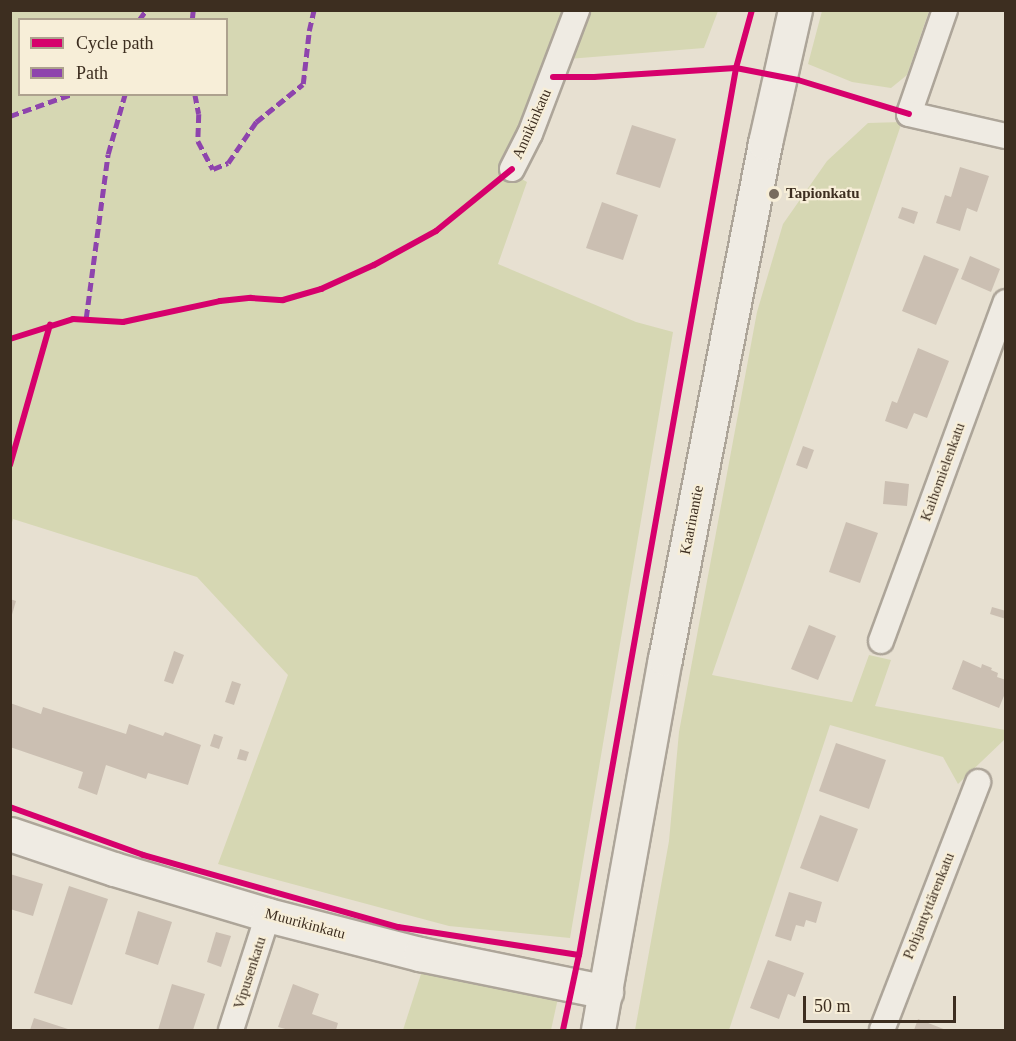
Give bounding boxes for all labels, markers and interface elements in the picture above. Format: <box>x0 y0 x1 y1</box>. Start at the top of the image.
legend <box>18 18 228 96</box>
text: Cycle path <box>76 33 153 53</box>
text: Path <box>76 63 108 83</box>
street label: Annikinkatu <box>509 86 555 162</box>
place label: Tapionkatu <box>786 185 860 203</box>
marker: Tapionkatu <box>767 187 781 201</box>
street label: Kaihomielenkatu <box>917 420 969 524</box>
street label: Kaarinantie <box>676 484 708 556</box>
street label: Pohjantyttärenkatu <box>899 850 959 962</box>
street label: Muurikinkatu <box>263 905 347 943</box>
street label: Vipusenkatu <box>230 935 270 1011</box>
scale bar <box>806 984 959 1022</box>
text: 50 m <box>814 996 851 1016</box>

